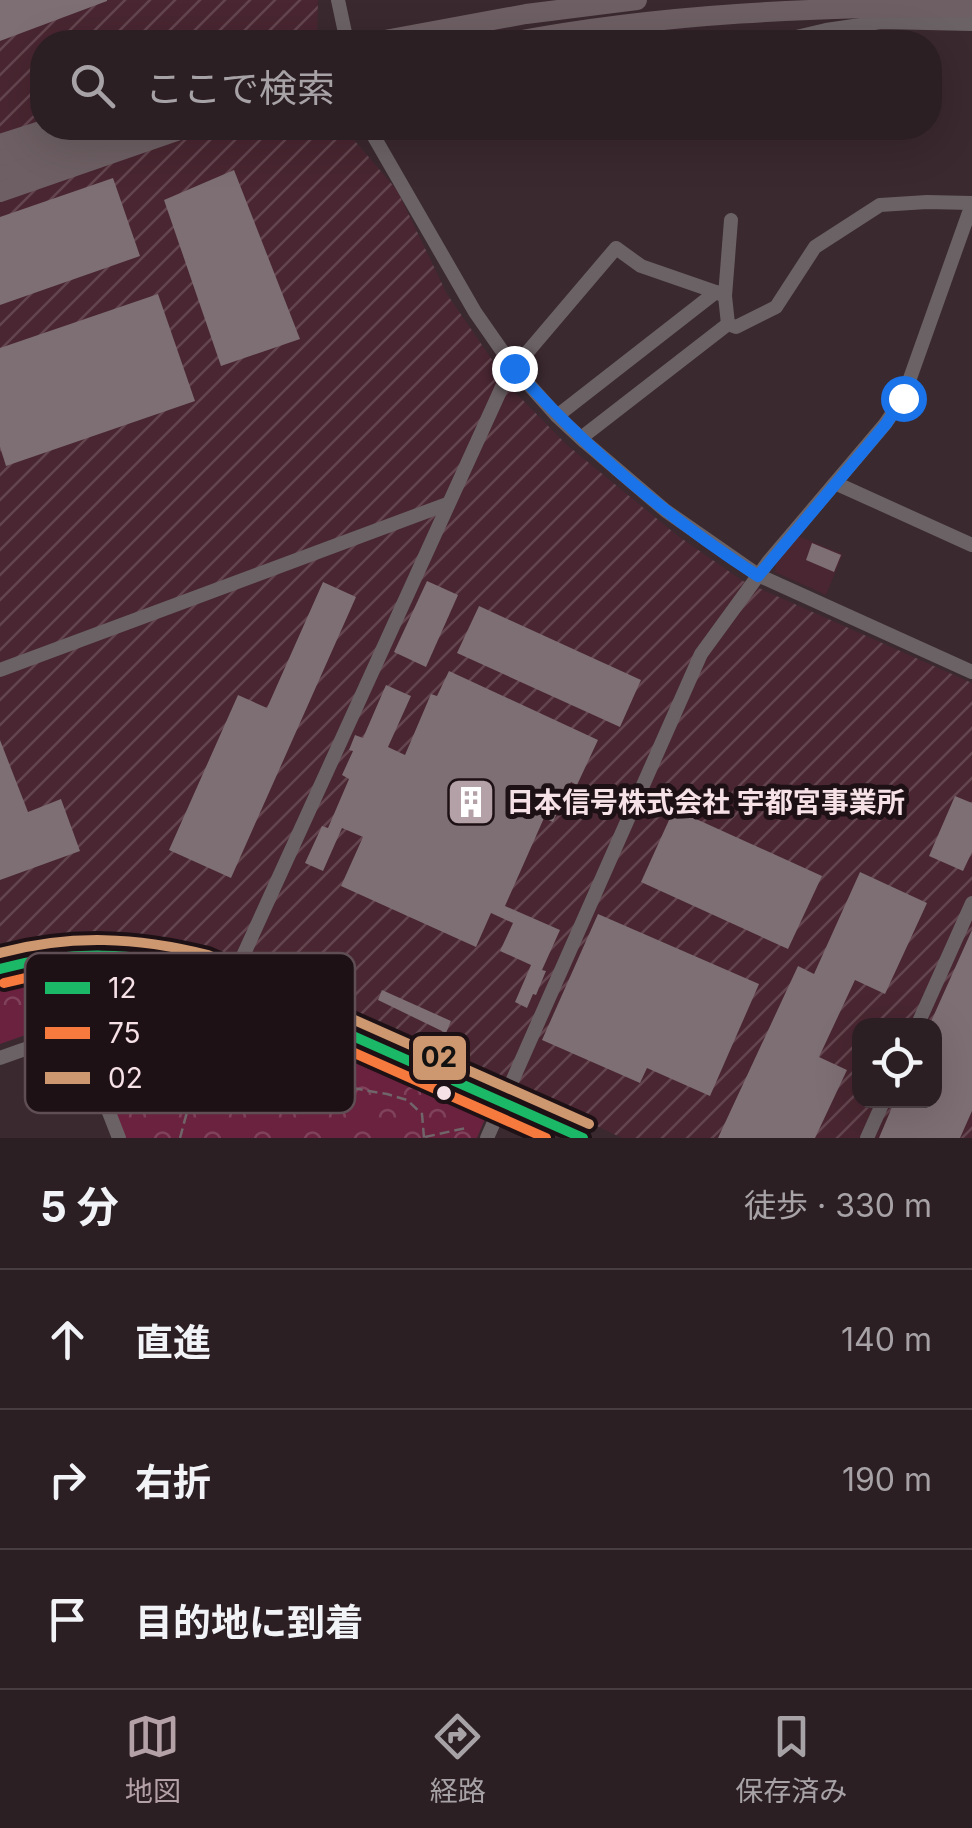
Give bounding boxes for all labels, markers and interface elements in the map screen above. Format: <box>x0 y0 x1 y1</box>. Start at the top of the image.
search box <box>30 30 942 140</box>
icon: search <box>65 58 120 113</box>
text: ここで検索 <box>145 65 335 111</box>
route end <box>492 346 538 392</box>
route start <box>881 376 927 422</box>
building icon: 日本信号株式会社 宇都宮事業所 <box>445 776 497 828</box>
place label: 日本信号株式会社 宇都宮事業所 <box>506 785 905 819</box>
legend <box>25 953 355 1113</box>
text: 12 <box>108 971 136 1005</box>
text: 75 <box>108 1016 141 1050</box>
map controls <box>852 1018 942 1108</box>
button: locate <box>852 1018 942 1108</box>
line badge: 02 <box>411 1034 468 1082</box>
text: 02 <box>421 1040 457 1074</box>
text: 02 <box>108 1061 143 1095</box>
unlabelled marker <box>434 1083 454 1103</box>
text: 5 分 <box>40 1181 119 1232</box>
text: 徒歩 · 330 m <box>744 1186 932 1225</box>
icon: ahead <box>40 1312 95 1367</box>
text: 直進 <box>135 1319 211 1365</box>
text: 140 m <box>841 1320 932 1359</box>
icon: right <box>40 1452 95 1507</box>
text: 右折 <box>135 1459 211 1505</box>
text: 190 m <box>842 1460 932 1499</box>
icon: arrive <box>40 1592 95 1647</box>
text: 目的地に到着 <box>135 1599 363 1645</box>
tab: 地図 <box>125 1709 181 1809</box>
tab: 経路 <box>430 1709 486 1809</box>
tab: 保存済み <box>735 1709 847 1809</box>

